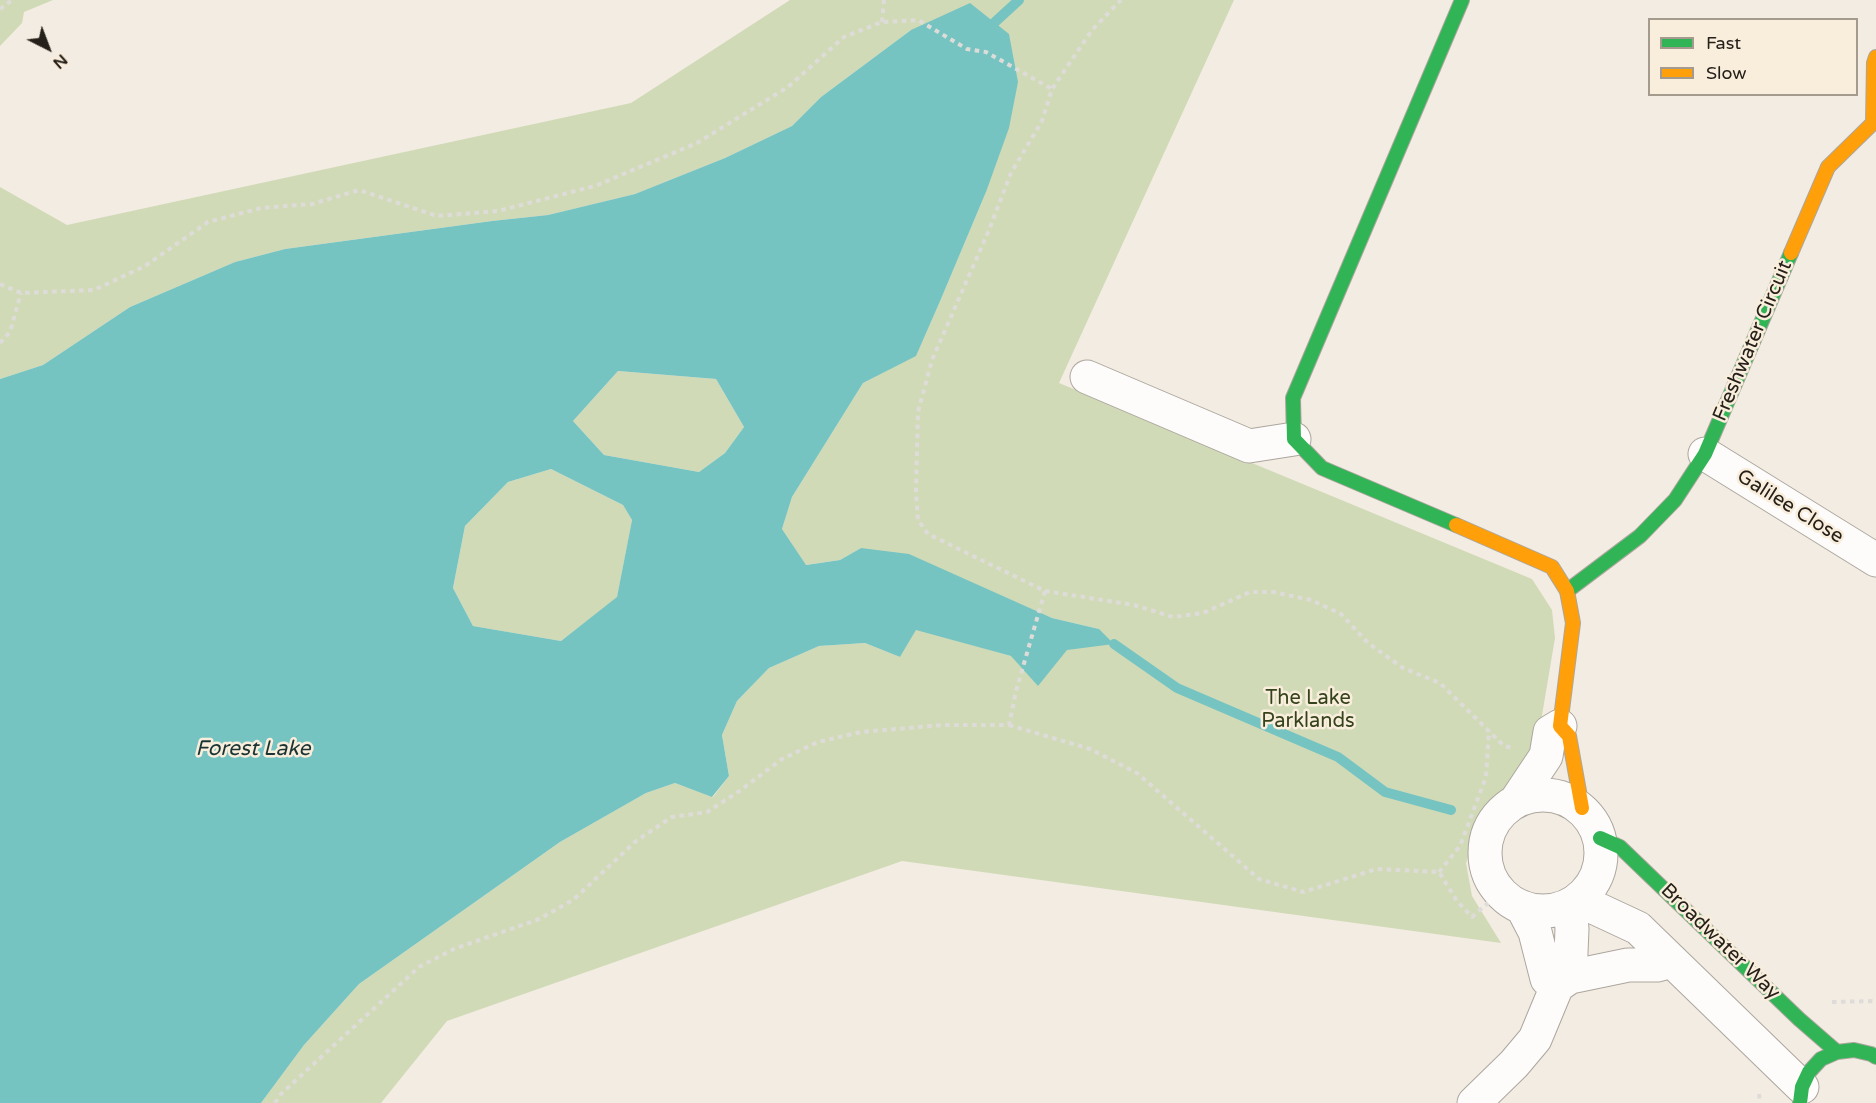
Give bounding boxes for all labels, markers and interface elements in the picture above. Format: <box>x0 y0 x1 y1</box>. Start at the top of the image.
north arrow <box>18 18 78 78</box>
legend <box>1648 18 1858 96</box>
text: Fast <box>1706 32 1741 54</box>
text: N <box>49 50 72 73</box>
text: Slow <box>1706 62 1747 84</box>
street label: Freshwater Circuit <box>1708 257 1798 425</box>
street label: Galilee Close <box>1732 465 1848 549</box>
park label: The Lake Parklands <box>1261 687 1355 734</box>
water label: Forest Lake <box>196 736 310 762</box>
street label: Broadwater Way <box>1655 879 1785 1005</box>

